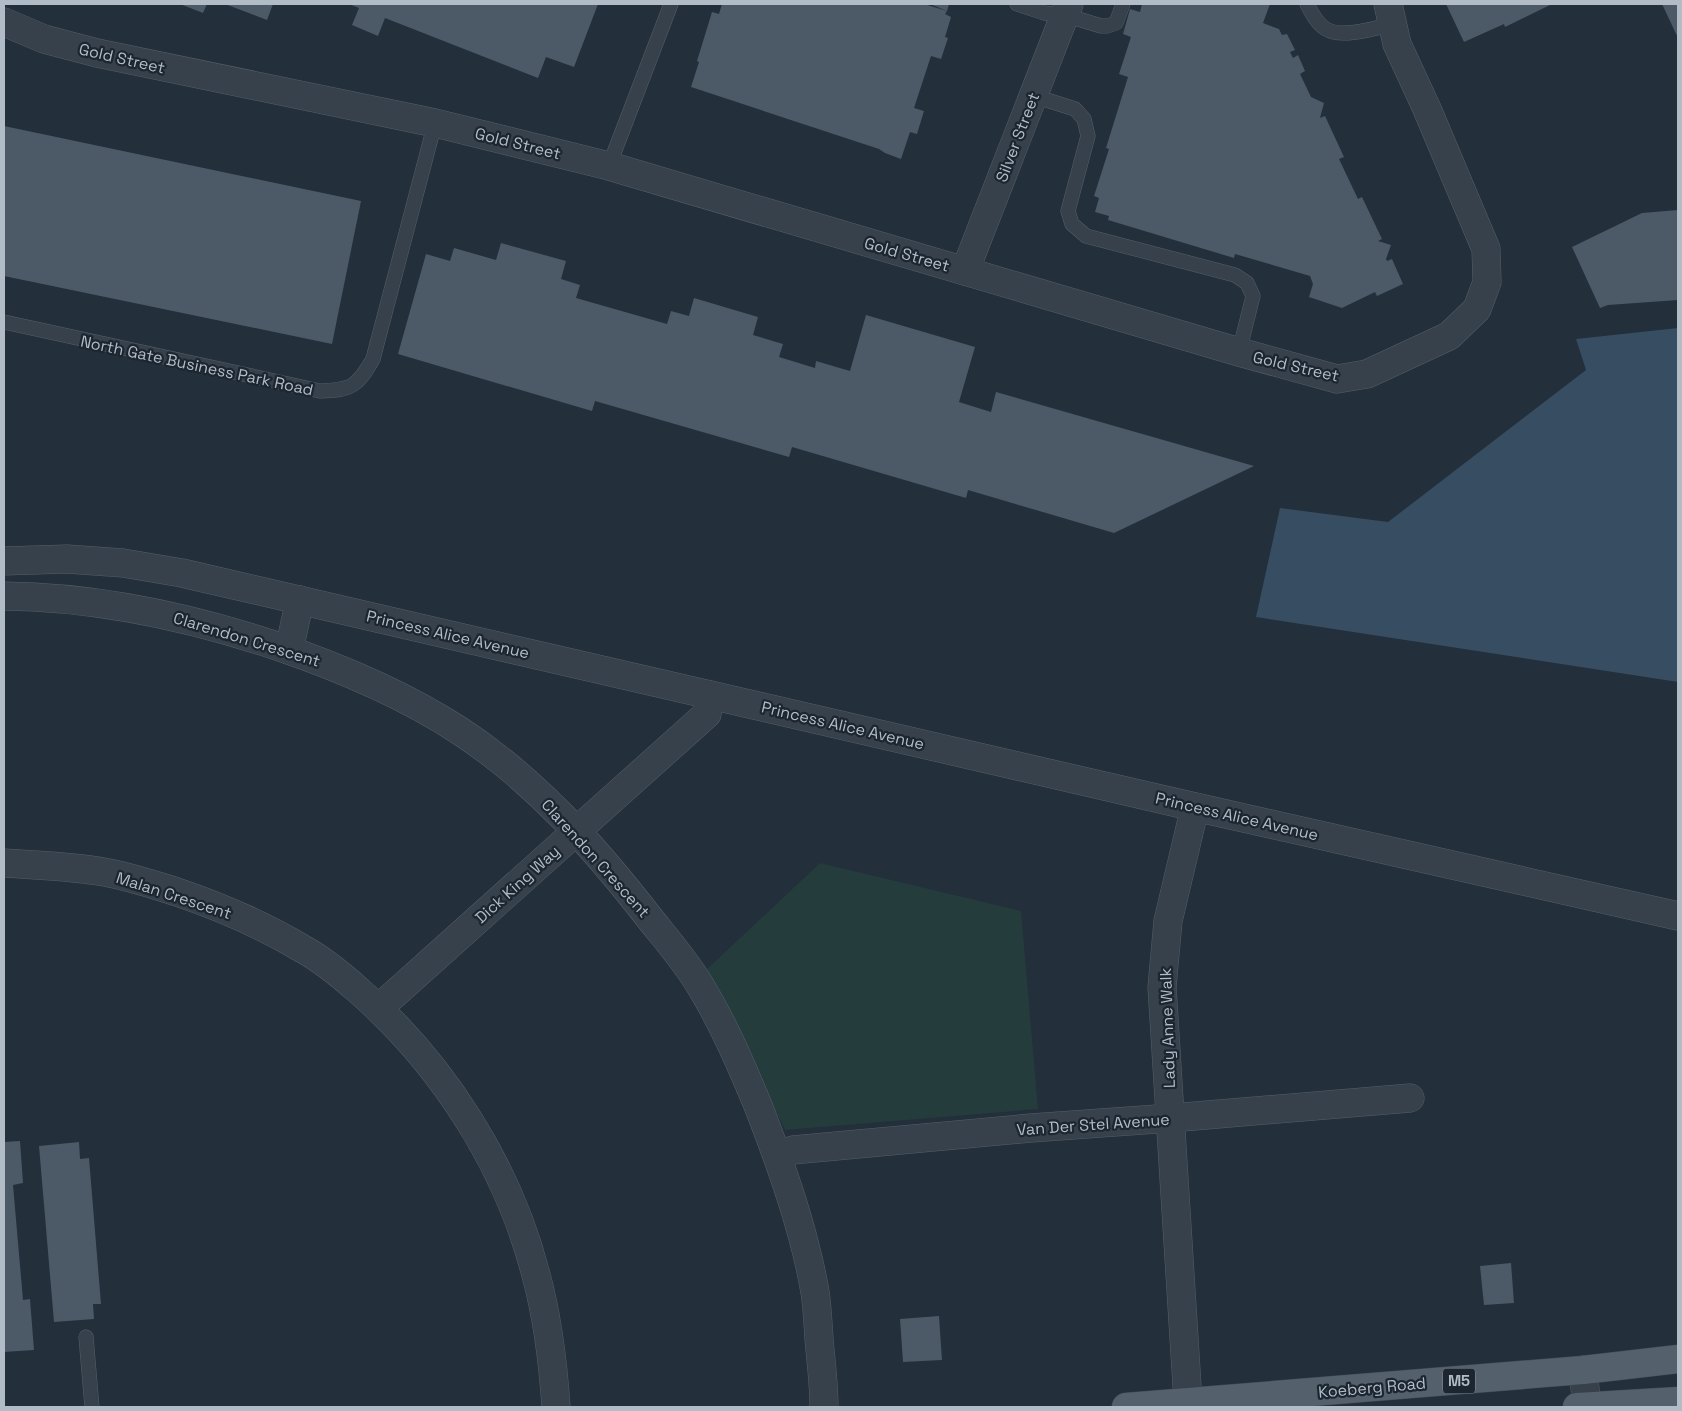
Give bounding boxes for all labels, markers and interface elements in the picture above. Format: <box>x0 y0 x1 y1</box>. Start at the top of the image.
street label: Gold Street <box>77 38 167 79</box>
street label: Silver Street <box>991 89 1044 185</box>
street label: Gold Street <box>473 123 563 164</box>
street label: Gold Street <box>862 232 952 277</box>
street label: North Gate Business Park Road <box>79 331 315 400</box>
street label: Gold Street <box>1251 346 1341 387</box>
street label: Princess Alice Avenue <box>364 606 531 663</box>
street label: Clarendon Crescent <box>171 607 323 672</box>
street label: Princess Alice Avenue <box>759 697 926 754</box>
street label: Princess Alice Avenue <box>1153 788 1320 845</box>
street label: Clarendon Crescent <box>537 795 654 922</box>
street label: Dick King Way <box>470 841 564 928</box>
street label: Malan Crescent <box>114 867 234 924</box>
street label: Lady Anne Walk <box>1155 967 1180 1089</box>
street label: Van Der Stel Avenue <box>1016 1109 1170 1140</box>
road number: M5 <box>1443 1368 1475 1394</box>
street label: Koeberg Road <box>1317 1372 1427 1403</box>

